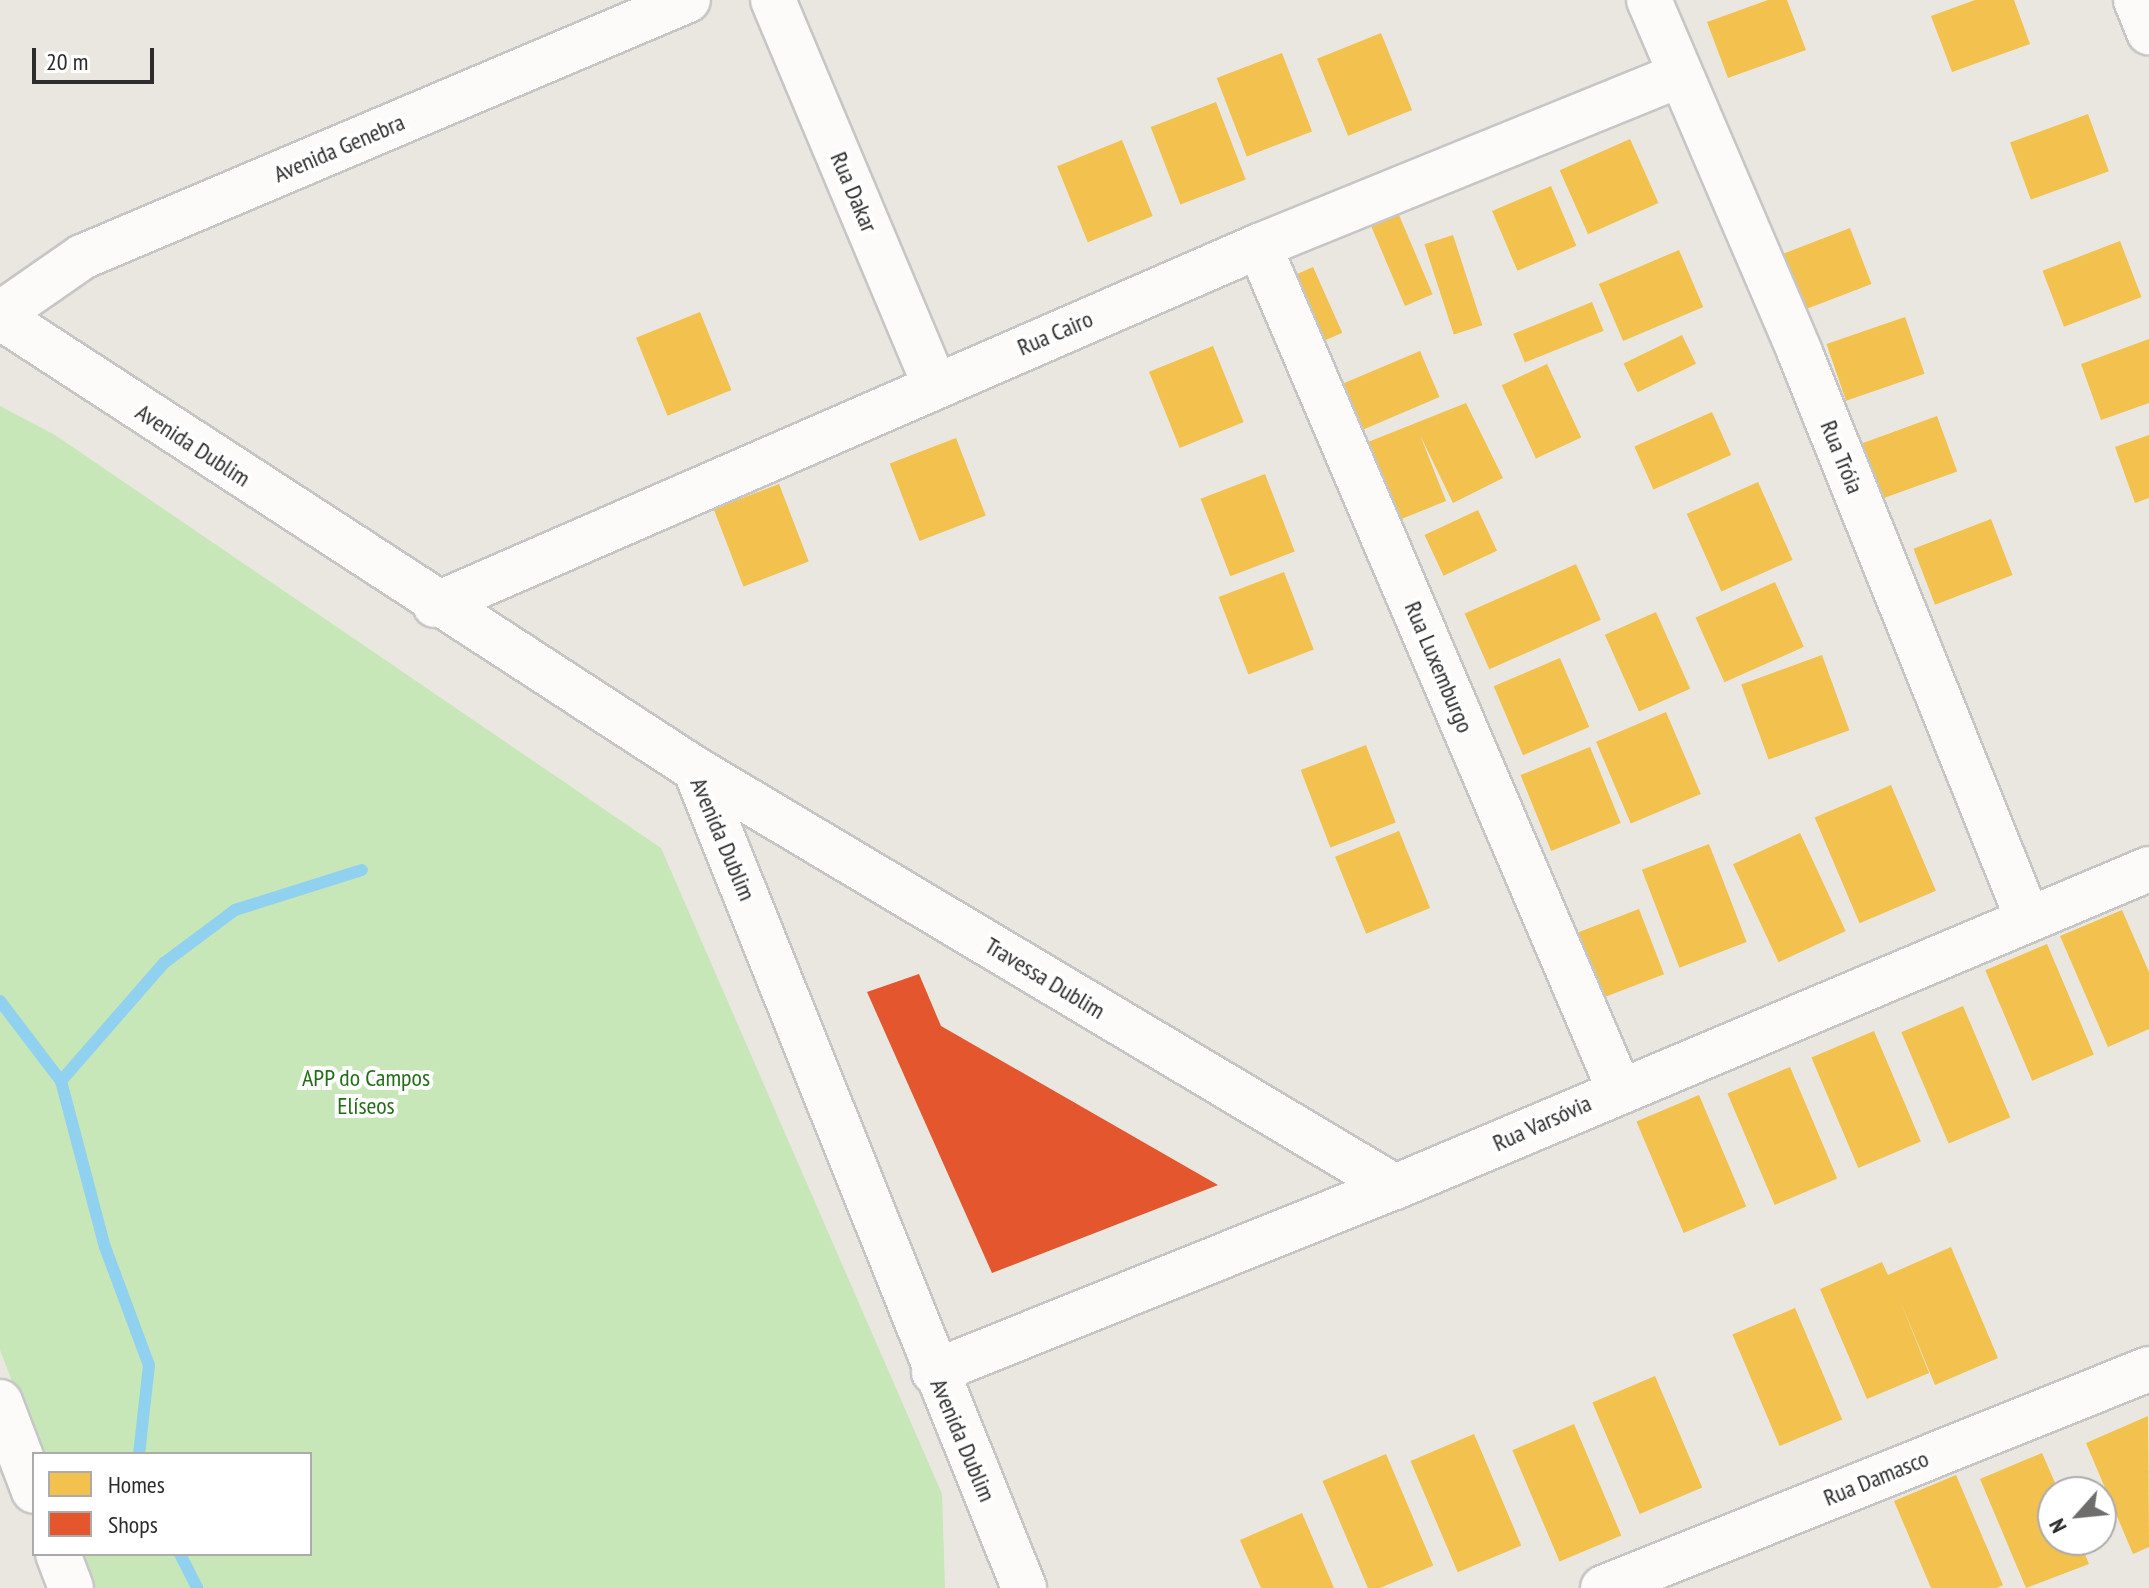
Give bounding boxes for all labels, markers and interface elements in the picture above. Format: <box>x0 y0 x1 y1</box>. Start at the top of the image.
scale bar <box>36 32 158 82</box>
text: 20 m <box>46 46 88 77</box>
street label: Avenida Genebra <box>269 108 409 188</box>
street label: Rua Dakar <box>824 148 884 236</box>
street label: Rua Cairo <box>1013 304 1097 362</box>
street label: Avenida Dublim <box>130 397 256 493</box>
street label: Rua Tróia <box>1814 416 1870 498</box>
street label: Rua Luxemburgo <box>1398 597 1480 737</box>
street label: Avenida Dublim <box>684 773 762 905</box>
street label: Travessa Dublim <box>980 931 1110 1025</box>
park label: APP do Campos Elíseos <box>302 1064 430 1120</box>
street label: Rua Varsóvia <box>1488 1088 1596 1158</box>
street label: Avenida Dublim <box>924 1374 1002 1506</box>
street label: Rua Damasco <box>1819 1444 1933 1512</box>
legend <box>32 1452 312 1556</box>
text: Homes <box>108 1469 165 1500</box>
north arrow <box>2037 1476 2117 1556</box>
text: Shops <box>108 1509 158 1540</box>
text: N <box>2042 1514 2073 1538</box>

